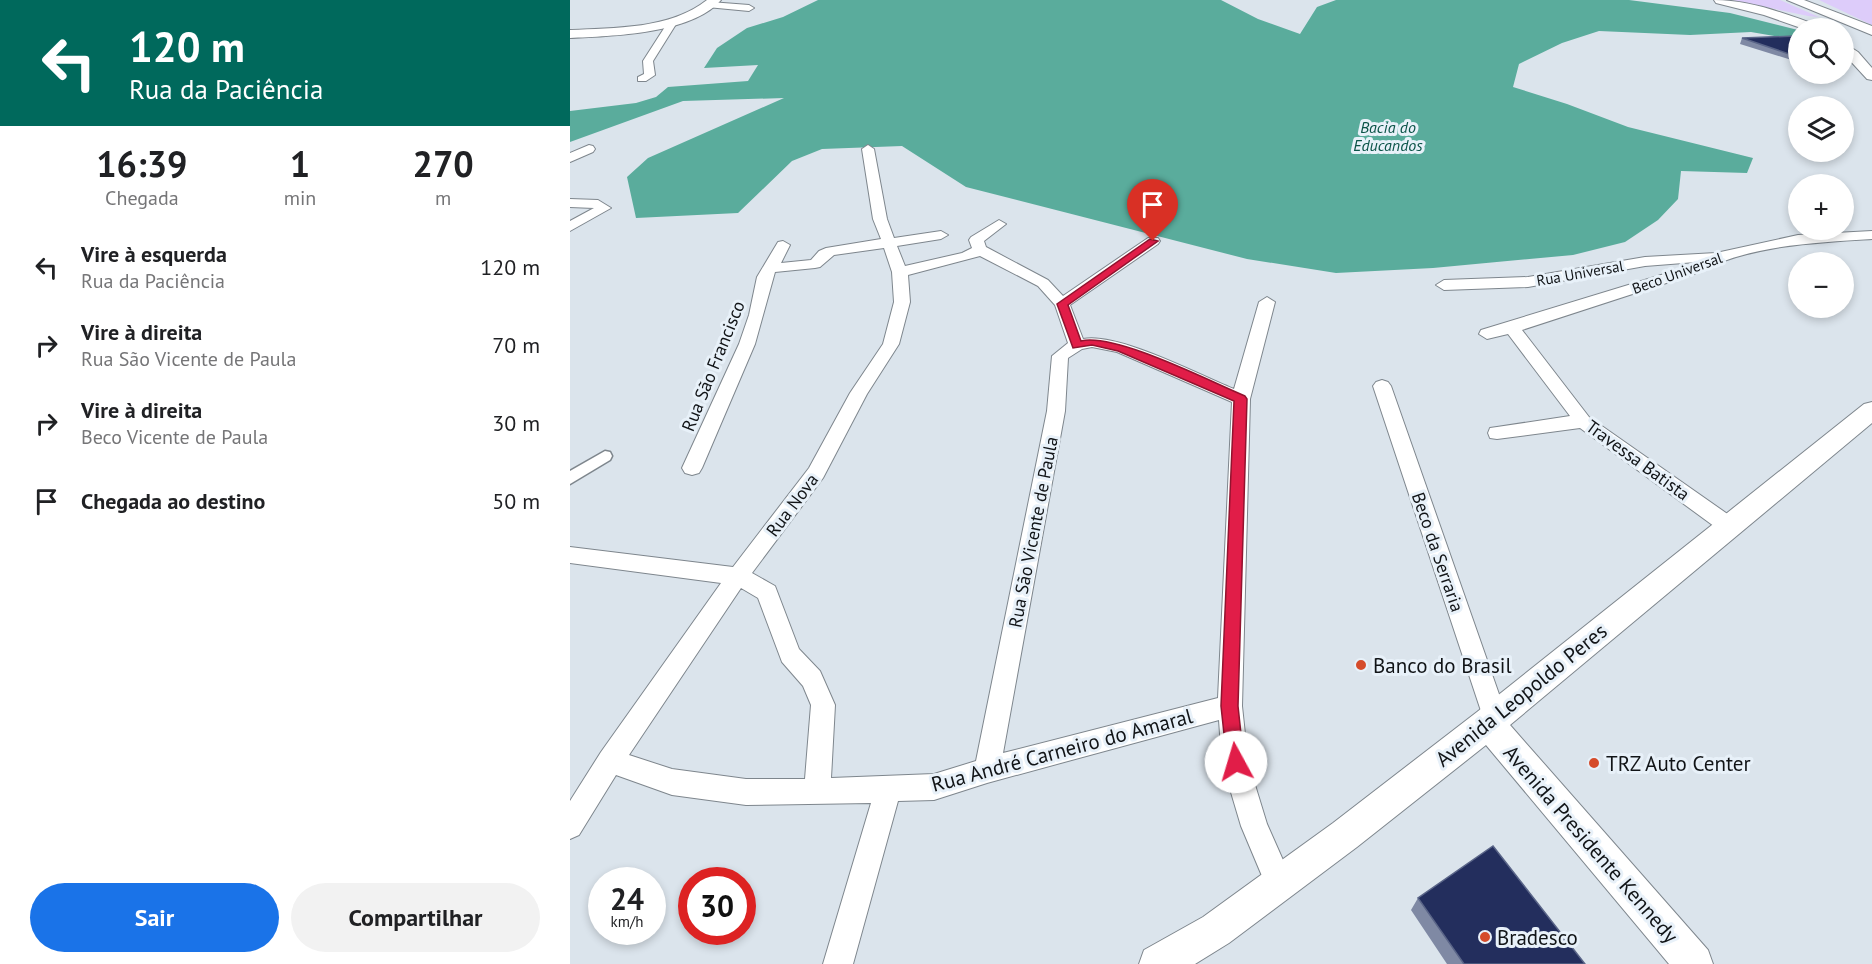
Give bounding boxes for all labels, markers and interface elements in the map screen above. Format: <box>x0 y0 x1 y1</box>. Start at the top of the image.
map controls <box>1788 18 1854 318</box>
button: search <box>1788 18 1854 84</box>
text: 120 m <box>129 19 245 74</box>
icon: left <box>30 24 108 102</box>
text: Rua da Paciência <box>129 72 323 106</box>
button: layers <box>1788 96 1854 162</box>
water label: Bacia do Educandos <box>1353 117 1423 155</box>
text: 16:39 <box>96 140 188 187</box>
text: 1 <box>290 140 310 187</box>
text: 270 <box>413 140 474 187</box>
button: + <box>1788 174 1854 240</box>
pin <box>1127 179 1178 241</box>
text: Chegada <box>105 185 179 211</box>
text: min <box>284 185 316 211</box>
text: m <box>435 185 451 211</box>
icon: arrive <box>1136 188 1169 221</box>
text: Vire à esquerda <box>81 240 227 268</box>
street label: Beco Universal <box>1629 248 1725 298</box>
icon: left <box>30 251 63 284</box>
button: − <box>1788 252 1854 318</box>
text: 120 m <box>480 253 540 281</box>
street label: Rua Universal <box>1535 256 1626 290</box>
text: Rua da Paciência <box>81 268 225 294</box>
street label: Rua São Francisco <box>676 297 750 435</box>
text: Vire à direita <box>81 318 202 346</box>
icon: right <box>30 329 63 362</box>
text: 70 m <box>492 331 540 359</box>
text: Rua São Vicente de Paula <box>81 346 296 372</box>
text: Vire à direita <box>81 396 202 424</box>
icon: right <box>30 407 63 440</box>
text: 30 m <box>492 409 540 437</box>
street label: Travessa Batista <box>1582 415 1694 505</box>
text: Beco Vicente de Paula <box>81 424 268 450</box>
street label: Rua São Vicente de Paula <box>1003 435 1063 629</box>
street label: Rua Nova <box>761 469 823 541</box>
icon: arrive <box>30 485 63 518</box>
text: Chegada ao destino <box>81 487 265 515</box>
text: 50 m <box>492 487 540 515</box>
street label: Beco da Serraria <box>1407 489 1469 615</box>
street label: Avenida Leopoldo Peres <box>1430 617 1612 773</box>
place label: Banco do Brasil <box>1373 652 1512 679</box>
marker: Banco do Brasil <box>1354 658 1368 672</box>
street label: Rua André Carneiro do Amaral <box>928 702 1196 798</box>
position arrow <box>1204 730 1268 794</box>
street label: Avenida Presidente Kennedy <box>1498 739 1685 949</box>
place label: TRZ Auto Center <box>1606 750 1751 777</box>
marker: TRZ Auto Center <box>1587 756 1601 770</box>
speed limit sign: 30 <box>678 867 756 945</box>
text: 24 <box>610 879 644 918</box>
button: Sair <box>30 883 279 952</box>
button: Compartilhar <box>291 883 540 952</box>
text: km/h <box>611 912 643 931</box>
place label: Bradesco <box>1497 924 1578 951</box>
marker: Bradesco <box>1478 930 1492 944</box>

